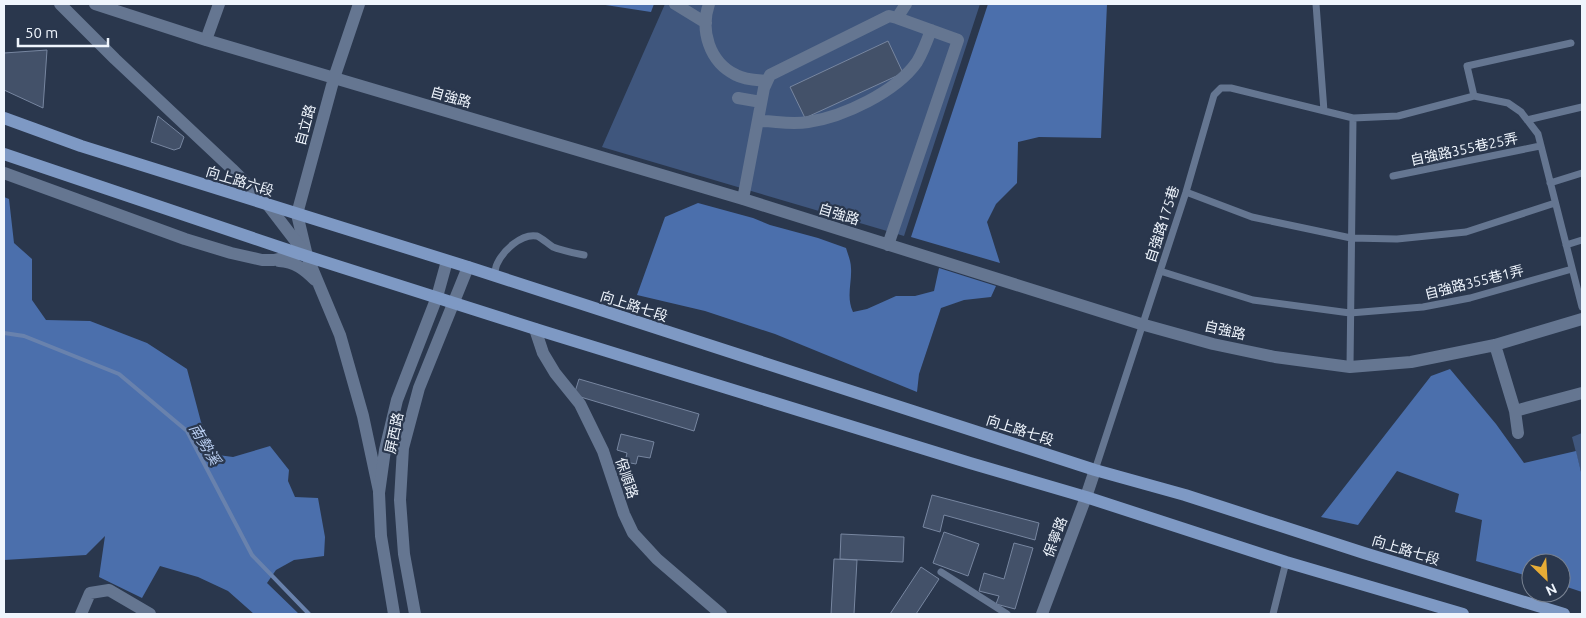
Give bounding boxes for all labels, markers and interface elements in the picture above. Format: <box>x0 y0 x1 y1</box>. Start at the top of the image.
scale bar <box>18 15 108 47</box>
text: 50 m <box>25 24 58 41</box>
street label: 自強路 <box>429 84 473 110</box>
street label: 自立路 <box>292 103 318 147</box>
street label: 自強路355巷25弄 <box>1409 130 1519 168</box>
street label: 向上路六段 <box>204 163 276 199</box>
street label: 自強路175巷 <box>1142 184 1182 264</box>
street label: 自強路 <box>817 200 861 228</box>
street label: 自強路355巷1弄 <box>1423 262 1525 302</box>
street label: 向上路七段 <box>598 288 670 324</box>
street label: 自強路 <box>1203 317 1247 343</box>
street label: 屏西路 <box>382 411 406 455</box>
street label: 向上路七段 <box>984 412 1056 448</box>
water label: 南勢溪 <box>186 420 225 469</box>
street label: 保順路 <box>613 456 641 500</box>
street label: 保寧路 <box>1040 515 1070 559</box>
street label: 向上路七段 <box>1370 532 1442 568</box>
north arrow <box>1521 553 1571 603</box>
text: N <box>1543 580 1560 599</box>

